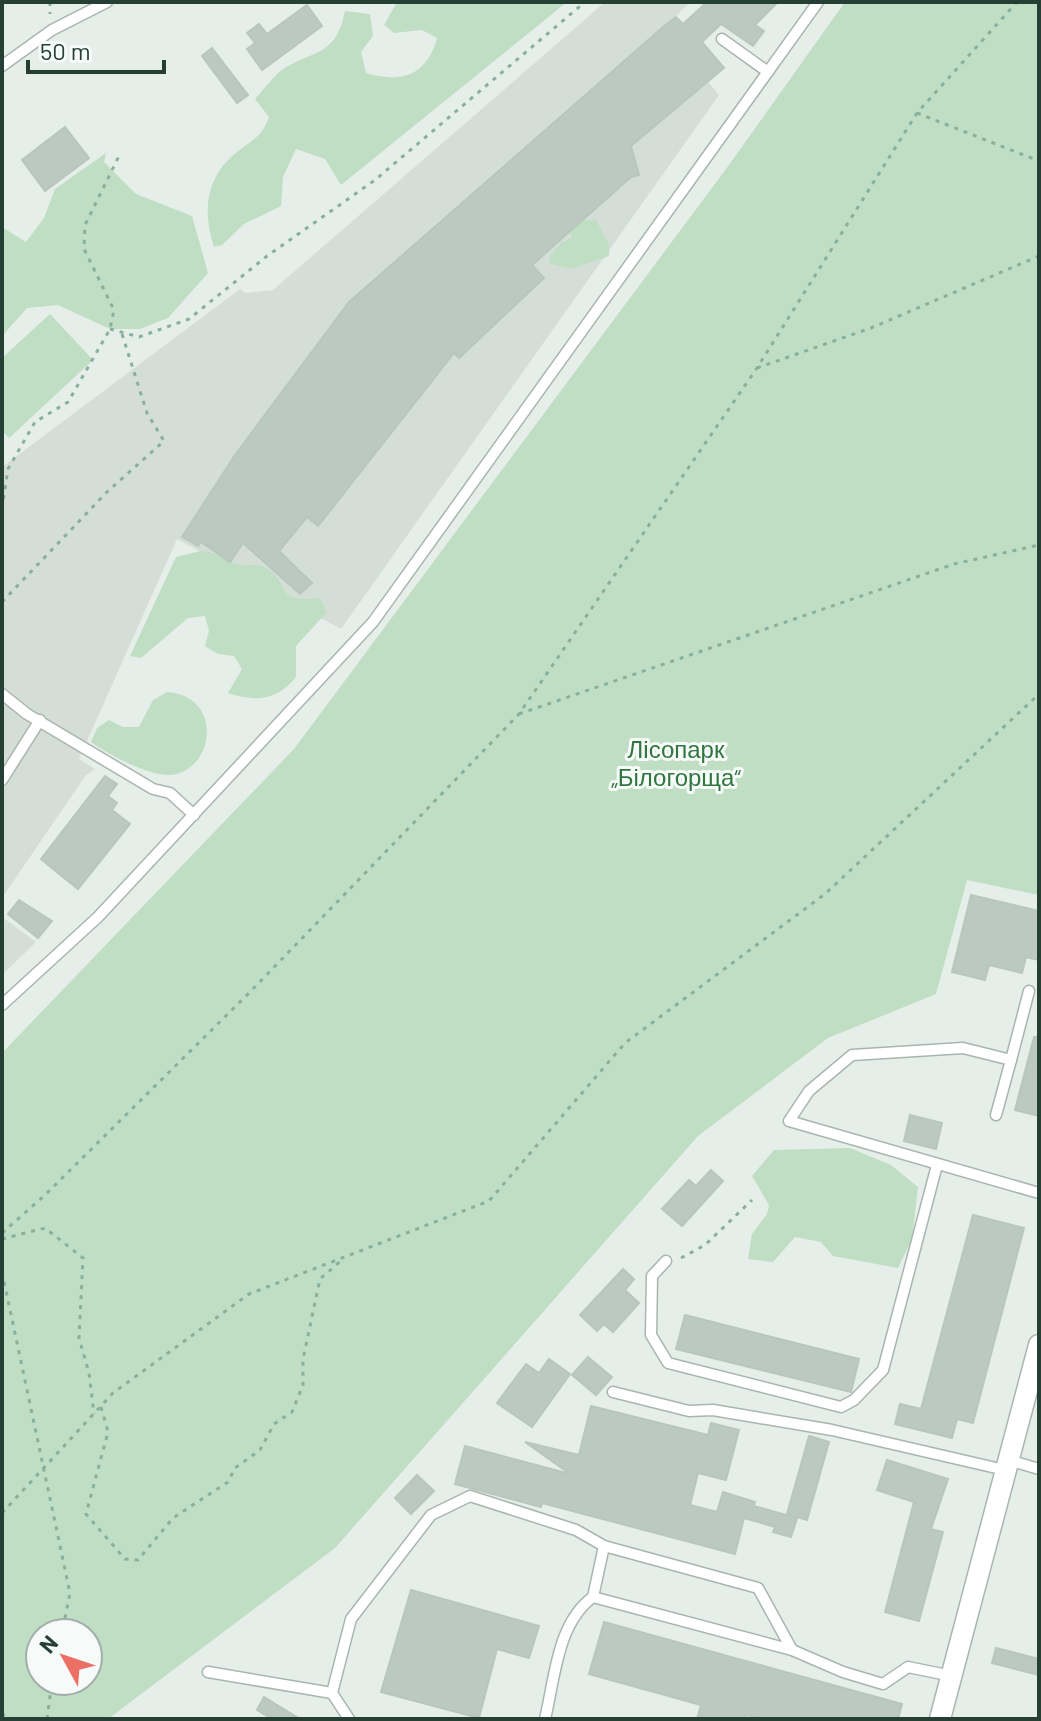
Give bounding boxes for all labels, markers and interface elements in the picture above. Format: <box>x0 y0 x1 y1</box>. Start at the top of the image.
scale bar <box>28 24 164 74</box>
text: 50 m <box>40 36 91 65</box>
park label: Лісопарк „Білогорща“ <box>611 734 741 791</box>
north arrow <box>24 1617 104 1697</box>
text: N <box>33 1630 63 1657</box>

